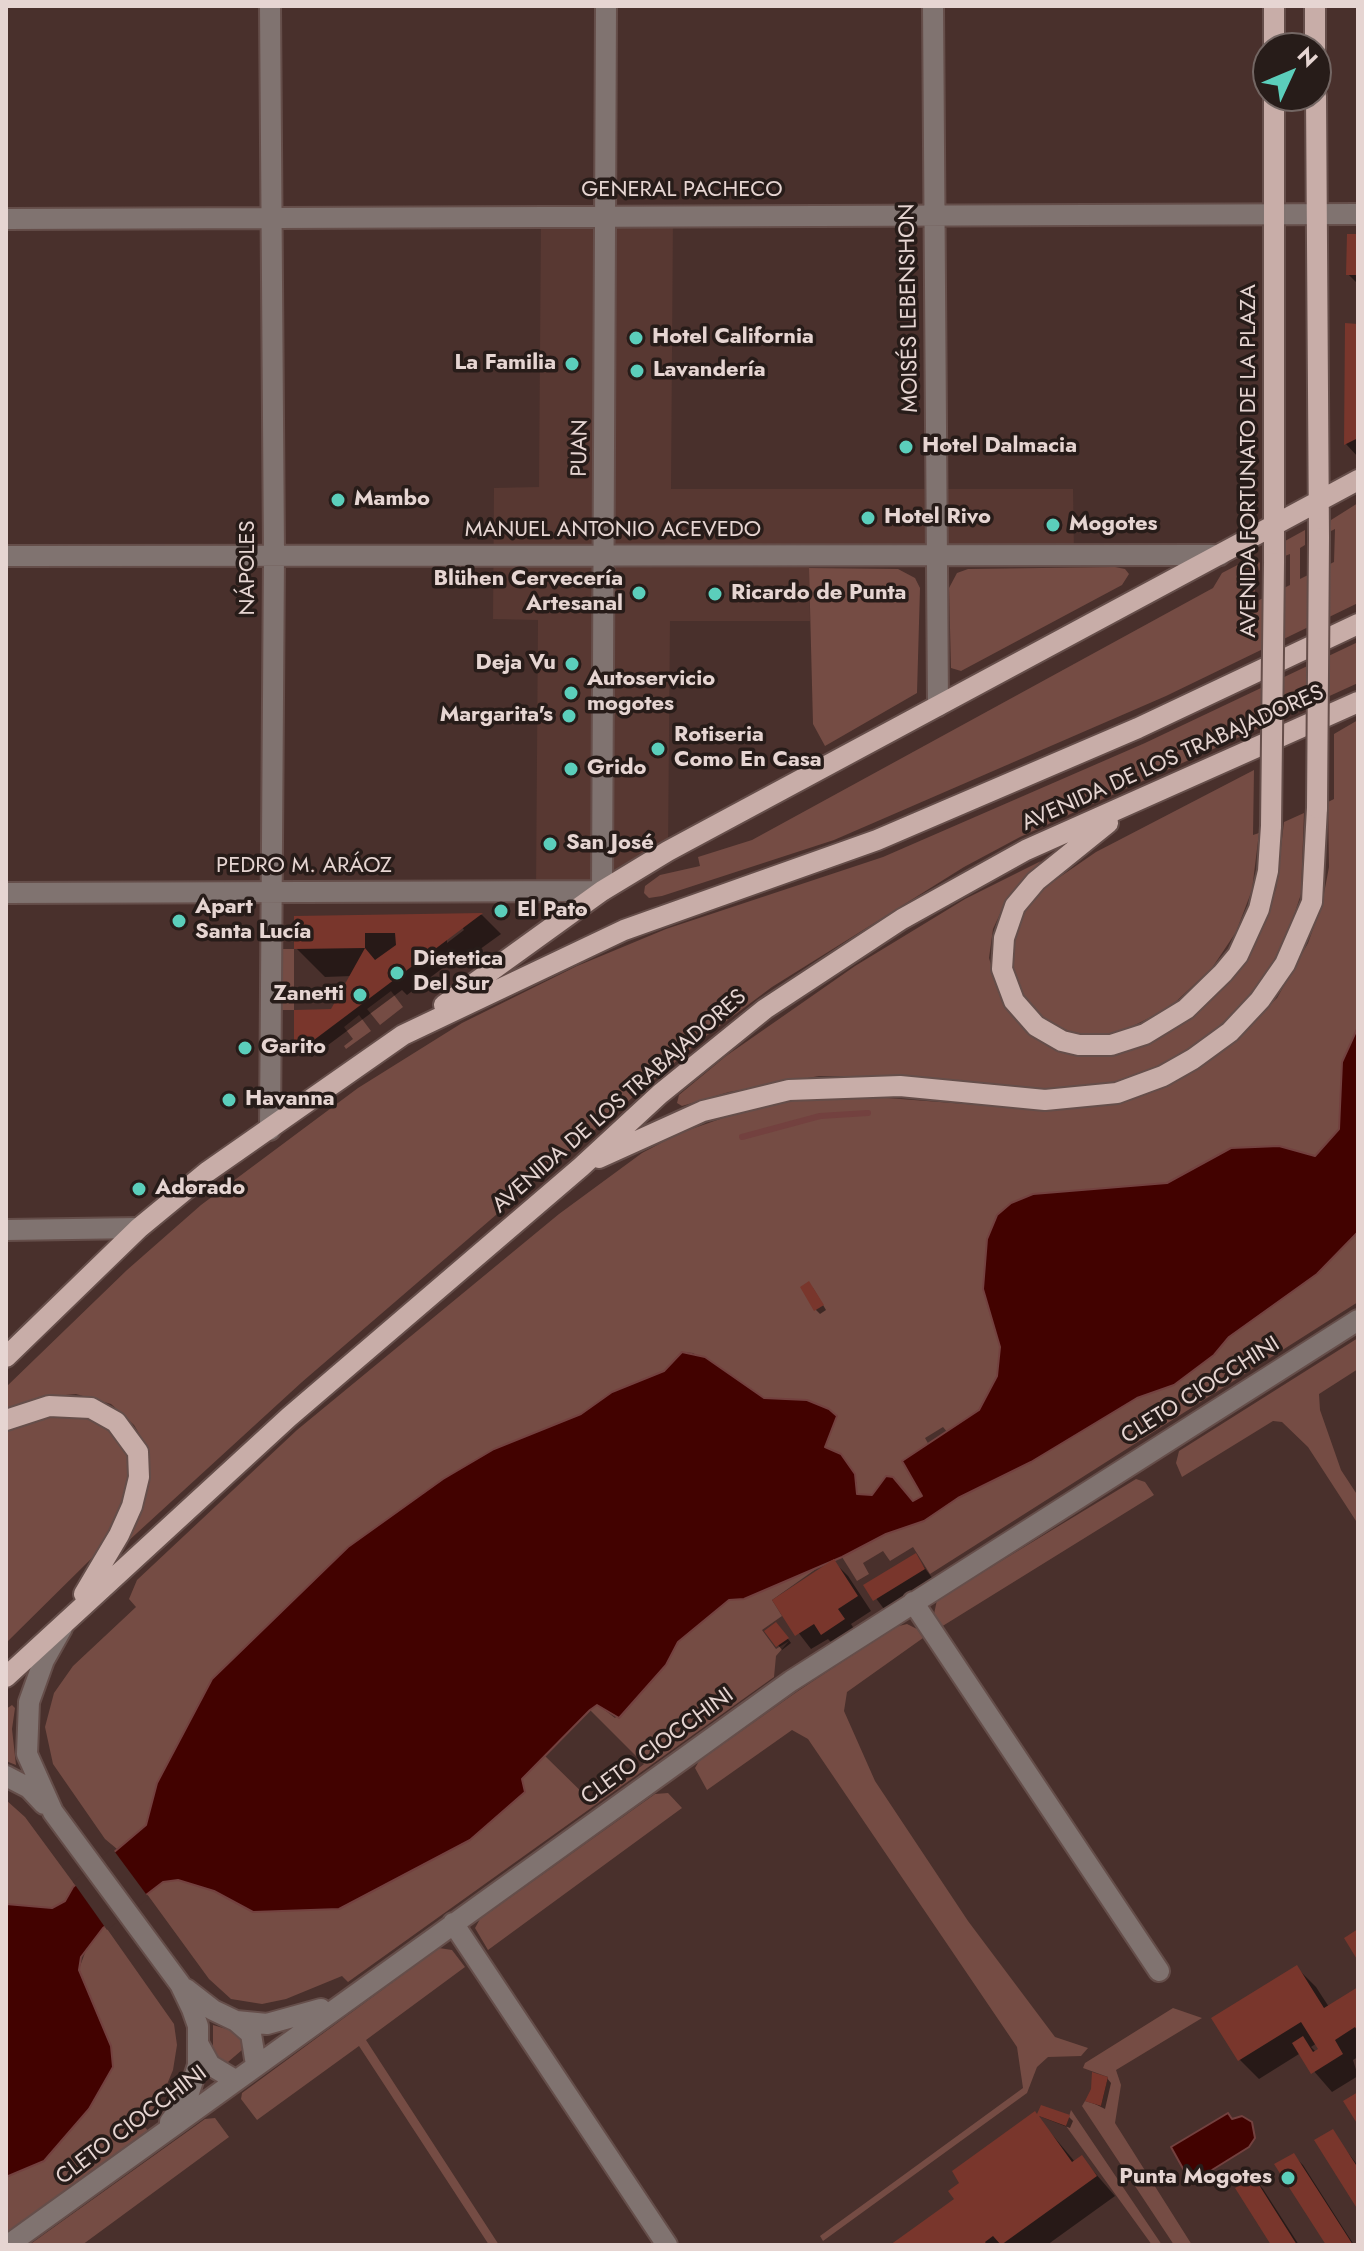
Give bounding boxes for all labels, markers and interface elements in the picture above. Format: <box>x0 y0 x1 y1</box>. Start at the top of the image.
north arrow <box>1252 32 1332 112</box>
text: N <box>1290 39 1325 74</box>
street label: GENERAL PACHECO <box>581 178 783 204</box>
street label: MOISÉS LEBENSHON <box>895 203 925 413</box>
street label: AVENIDA FORTUNATO DE LA PLAZA <box>1237 284 1263 638</box>
place label: Hotel California <box>652 325 814 351</box>
marker: Hotel California <box>627 329 645 347</box>
place label: La Familia <box>455 351 556 377</box>
marker: La Familia <box>563 355 581 373</box>
place label: Lavandería <box>653 358 766 384</box>
marker: Lavandería <box>628 362 646 380</box>
street label: PUAN <box>567 419 595 477</box>
place label: Hotel Dalmacia <box>922 434 1077 460</box>
marker: Hotel Dalmacia <box>897 438 915 456</box>
place label: Mambo <box>354 487 430 513</box>
marker: Mambo <box>329 491 347 509</box>
place label: Hotel Rivo <box>884 505 991 531</box>
marker: Hotel Rivo <box>859 509 877 527</box>
place label: Mogotes <box>1069 512 1158 538</box>
marker: Mogotes <box>1044 516 1062 534</box>
street label: MANUEL ANTONIO ACEVEDO <box>465 518 761 544</box>
street label: NÁPOLES <box>236 520 262 616</box>
place label: Blühen Cervecería Artesanal <box>433 567 623 618</box>
place label: Ricardo de Punta <box>731 581 906 607</box>
marker: Blühen Cervecería Artesanal <box>630 584 648 602</box>
marker: Ricardo de Punta <box>706 585 724 603</box>
place label: Deja Vu <box>476 651 556 677</box>
marker: Deja Vu <box>563 655 581 673</box>
place label: Autoservicio mogotes <box>587 667 715 718</box>
street label: AVENIDA DE LOS TRABAJADORES <box>1018 680 1328 838</box>
marker: Autoservicio mogotes <box>562 684 580 702</box>
place label: Margarita's <box>440 703 553 729</box>
marker: Margarita's <box>560 707 578 725</box>
place label: Rotiseria Como En Casa <box>674 723 822 774</box>
marker: Rotiseria Como En Casa <box>649 740 667 758</box>
place label: Grido <box>587 756 647 782</box>
marker: Grido <box>562 760 580 778</box>
place label: San José <box>566 831 654 857</box>
marker: San José <box>541 835 559 853</box>
street label: PEDRO M. ARÁOZ <box>216 854 392 880</box>
place label: Apart Santa Lucía <box>195 895 311 946</box>
place label: El Pato <box>517 898 588 924</box>
marker: El Pato <box>492 902 510 920</box>
marker: Apart Santa Lucía <box>170 912 188 930</box>
place label: Dietetica Del Sur <box>413 947 503 998</box>
marker: Dietetica Del Sur <box>388 964 406 982</box>
place label: Zanetti <box>273 982 344 1008</box>
street label: AVENIDA DE LOS TRABAJADORES <box>488 984 752 1220</box>
marker: Zanetti <box>351 986 369 1004</box>
place label: Garito <box>261 1035 326 1061</box>
marker: Garito <box>236 1039 254 1057</box>
place label: Havanna <box>245 1087 335 1113</box>
marker: Havanna <box>220 1091 238 1109</box>
place label: Adorado <box>155 1176 245 1202</box>
marker: Adorado <box>130 1180 148 1198</box>
street label: CLETO CIOCCHINI <box>1117 1332 1285 1450</box>
street label: CLETO CIOCCHINI <box>577 1683 739 1811</box>
street label: CLETO CIOCCHINI <box>51 2061 213 2191</box>
place label: Punta Mogotes <box>1119 2165 1272 2191</box>
marker: Punta Mogotes <box>1279 2169 1297 2187</box>

